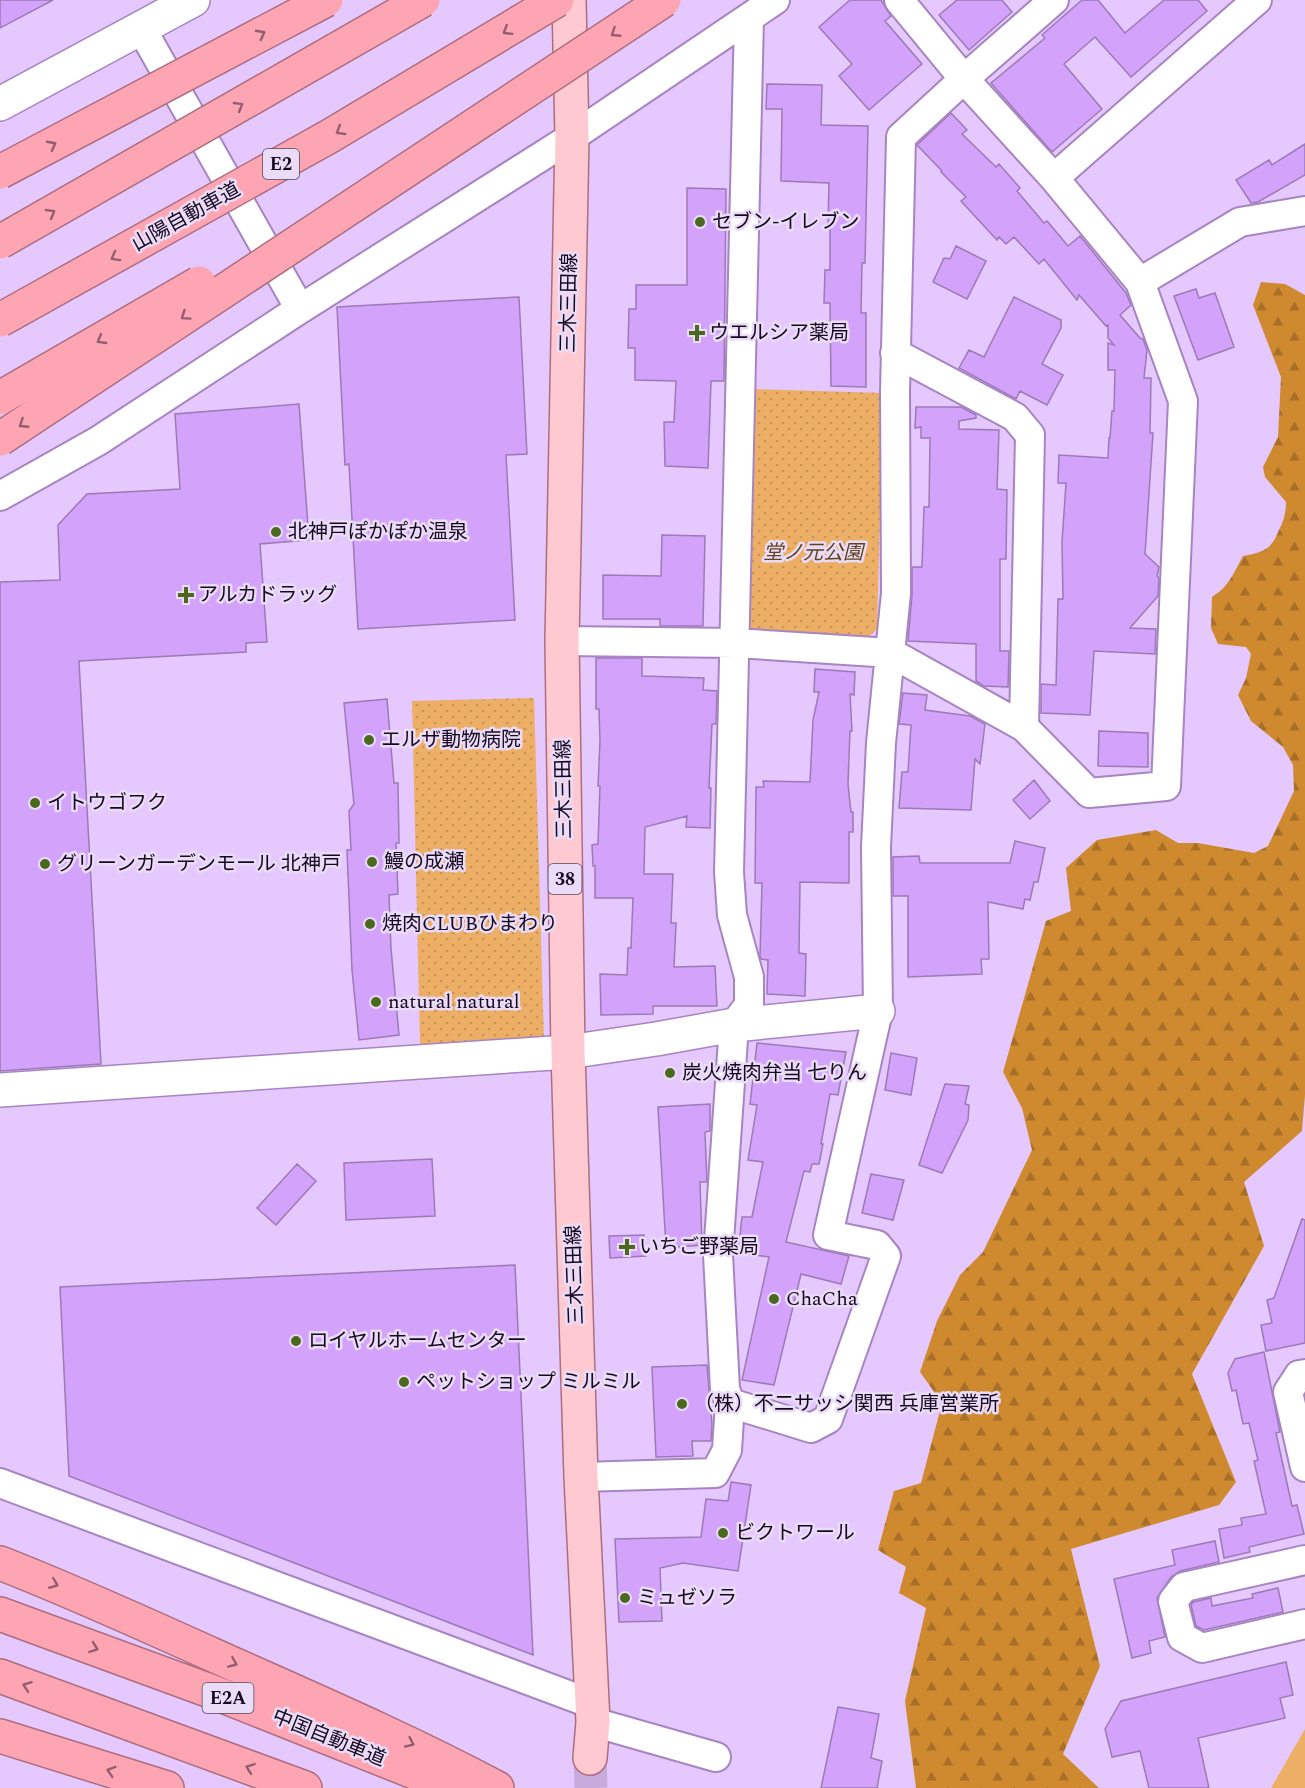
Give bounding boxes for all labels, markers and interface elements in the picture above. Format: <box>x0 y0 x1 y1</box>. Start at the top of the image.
one-way arrow <box>503 23 513 35</box>
one-way arrow <box>611 26 622 37</box>
one-way arrow <box>255 30 265 41</box>
one-way arrow <box>233 102 243 113</box>
one-way arrow <box>336 123 346 135</box>
one-way arrow <box>45 141 56 152</box>
road number: E2 <box>263 149 299 179</box>
street label: 山陽自動車道 <box>126 175 246 259</box>
place label: セブン-イレブン <box>712 207 860 237</box>
one-way arrow <box>45 209 55 220</box>
marker: セブン-イレブン <box>693 215 707 229</box>
one-way arrow <box>110 250 121 261</box>
street label: 三木三田線 <box>553 253 585 353</box>
one-way arrow <box>181 309 192 320</box>
place label: ウエルシア薬局 <box>709 318 849 348</box>
marker: ウエルシア薬局 <box>690 326 704 340</box>
one-way arrow <box>97 332 107 344</box>
one-way arrow <box>18 417 29 428</box>
place label: 北神戸ぽかぽか温泉 <box>288 517 468 547</box>
marker: 北神戸ぽかぽか温泉 <box>269 525 283 539</box>
park label: 堂ノ元公園 <box>763 538 866 568</box>
place label: アルカドラッグ <box>198 580 337 610</box>
marker: アルカドラッグ <box>179 588 193 602</box>
place label: エルザ動物病院 <box>381 725 521 755</box>
marker: エルザ動物病院 <box>362 733 376 747</box>
street label: 三木三田線 <box>548 739 580 839</box>
place label: イトウゴフク <box>47 788 167 818</box>
marker: イトウゴフク <box>28 796 42 810</box>
place label: 鰻の成瀬 <box>384 847 464 877</box>
place label: グリーンガーデンモール 北神戸 <box>57 849 341 879</box>
marker: 鰻の成瀬 <box>365 855 379 869</box>
marker: グリーンガーデンモール 北神戸 <box>38 857 52 871</box>
road number: 38 <box>548 864 582 894</box>
place label: 焼肉CLUBひまわり <box>382 909 558 939</box>
marker: 焼肉CLUBひまわり <box>363 917 377 931</box>
place label: natural natural <box>388 987 520 1017</box>
marker: natural natural <box>369 995 383 1009</box>
place label: 炭火焼肉弁当 七りん <box>682 1058 867 1088</box>
marker: 炭火焼肉弁当 七りん <box>663 1066 677 1080</box>
street label: 三木三田線 <box>558 1225 592 1325</box>
place label: いちご野薬局 <box>639 1232 759 1262</box>
marker: いちご野薬局 <box>620 1240 634 1254</box>
place label: ChaCha <box>786 1284 858 1314</box>
marker: ChaCha <box>767 1292 781 1306</box>
place label: ロイヤルホームセンター <box>308 1326 527 1356</box>
marker: ロイヤルホームセンター <box>289 1334 303 1348</box>
place label: ペットショップ ミルミル <box>416 1367 641 1397</box>
marker: ペットショップ ミルミル <box>397 1375 411 1389</box>
place label: （株）不二サッシ関西 兵庫営業所 <box>694 1389 999 1419</box>
marker: （株）不二サッシ関西 兵庫営業所 <box>675 1397 689 1411</box>
place label: ビクトワール <box>735 1518 855 1548</box>
marker: ビクトワール <box>716 1526 730 1540</box>
one-way arrow <box>48 1577 59 1589</box>
place label: ミュゼソラ <box>637 1583 737 1613</box>
marker: ミュゼソラ <box>618 1591 632 1605</box>
one-way arrow <box>88 1641 99 1654</box>
one-way arrow <box>226 1656 237 1668</box>
one-way arrow <box>22 1681 33 1693</box>
road number: E2A <box>202 1683 254 1713</box>
street label: 中国自動車道 <box>268 1702 390 1774</box>
one-way arrow <box>404 1736 415 1748</box>
one-way arrow <box>245 1762 256 1775</box>
one-way arrow <box>106 1766 117 1778</box>

